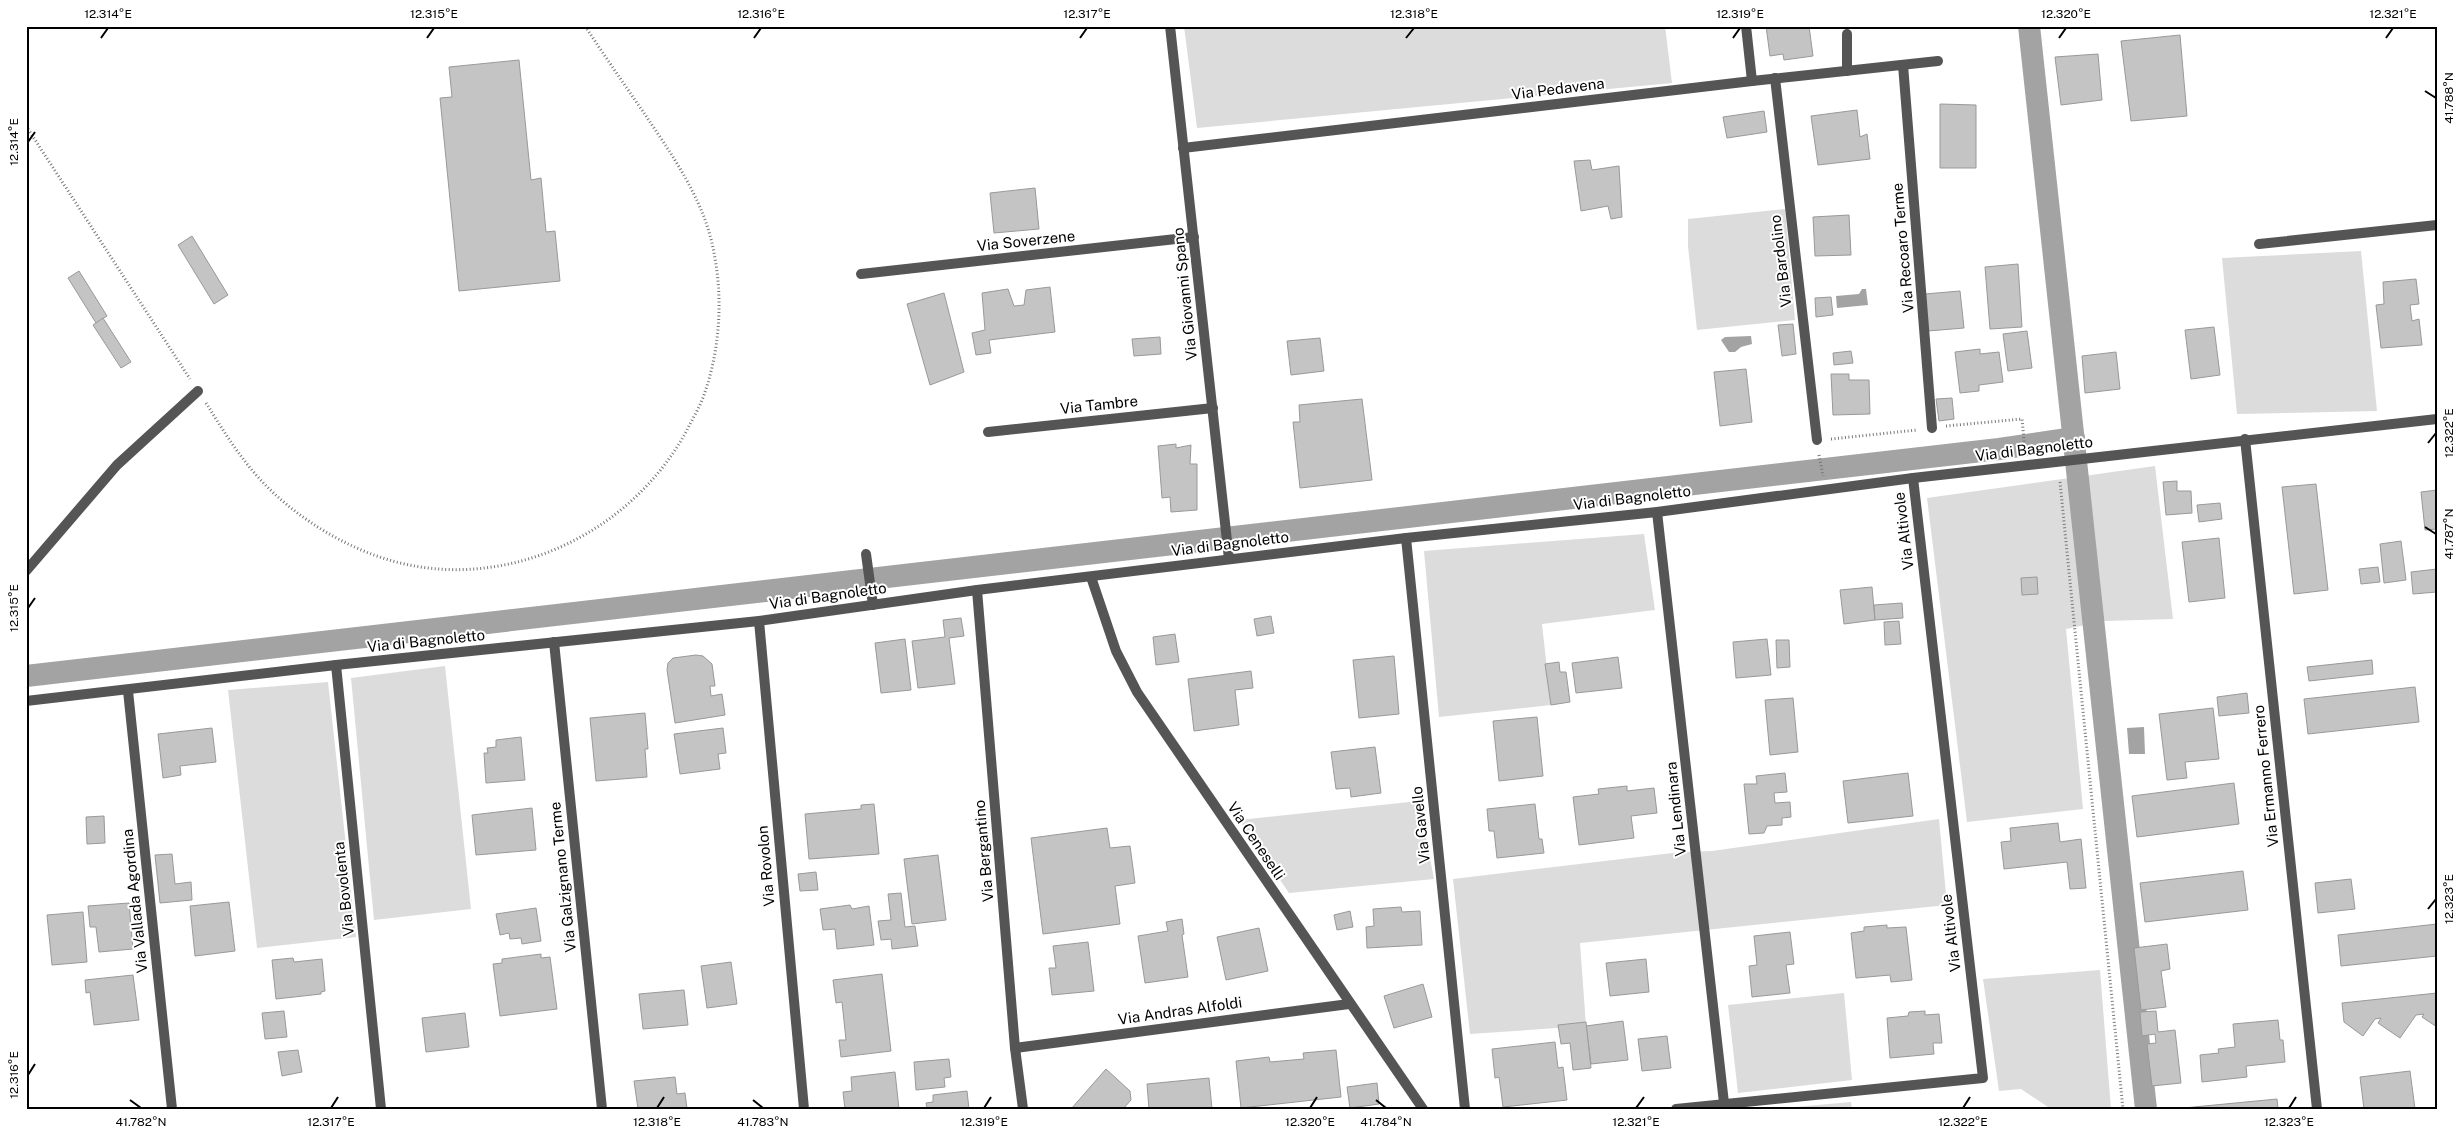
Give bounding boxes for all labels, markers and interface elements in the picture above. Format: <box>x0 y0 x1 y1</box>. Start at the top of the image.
text: 12.314°E <box>84 7 132 21</box>
text: 12.315°E <box>410 7 458 21</box>
text: 12.316°E <box>737 7 785 21</box>
text: 12.317°E <box>1063 7 1111 21</box>
text: 12.318°E <box>1390 7 1438 21</box>
text: 12.319°E <box>1716 7 1764 21</box>
text: 12.320°E <box>2041 7 2091 21</box>
text: 12.321°E <box>2369 7 2417 21</box>
text: 41.788°N <box>2442 72 2456 124</box>
street label: Via Pedavena <box>1511 74 1605 103</box>
text: 12.314°E <box>7 118 21 166</box>
street label: Via Recoaro Terme <box>1888 182 1917 314</box>
street label: Via Bardolino <box>1766 214 1795 308</box>
street label: Via Soverzene <box>976 227 1076 254</box>
street label: Via Giovanni Spano <box>1169 227 1200 361</box>
street label: Via Tambre <box>1059 392 1139 417</box>
text: 12.322°E <box>2442 408 2456 458</box>
street label: Via di Bagnoletto <box>1974 433 2094 464</box>
street label: Via di Bagnoletto <box>1572 482 1692 513</box>
street label: Via Altivole <box>1890 491 1917 571</box>
text: 41.787°N <box>2442 509 2456 559</box>
street label: Via di Bagnoletto <box>1170 528 1290 559</box>
street label: Via di Bagnoletto <box>768 579 888 612</box>
text: 12.315°E <box>7 584 21 632</box>
street label: Via di Bagnoletto <box>366 626 486 655</box>
street label: Via Ermanno Ferrero <box>2250 704 2281 848</box>
street label: Via Lendinara <box>1662 761 1689 857</box>
street label: Via Gavello <box>1408 786 1433 865</box>
street label: Via Bergantino <box>971 799 996 903</box>
street label: Via Ceneselli <box>1224 799 1289 883</box>
street label: Via Galzignano Terme <box>546 801 579 953</box>
street label: Via Rovolon <box>753 825 778 907</box>
street label: Via Vallada Agordina <box>118 828 151 974</box>
street label: Via Bovolenta <box>330 841 357 937</box>
text: 12.323°E <box>2442 874 2456 924</box>
street label: Via Altivole <box>1937 893 1964 973</box>
street label: Via Andras Alfoldi <box>1117 993 1243 1028</box>
text: 12.316°E <box>7 1051 21 1099</box>
text: 41.782°N <box>115 1115 167 1129</box>
text: 12.317°E <box>307 1115 355 1129</box>
text: 12.318°E <box>633 1115 681 1129</box>
text: 41.783°N <box>737 1115 789 1129</box>
text: 12.319°E <box>960 1115 1008 1129</box>
text: 12.320°E <box>1285 1115 1335 1129</box>
text: 41.784°N <box>1360 1115 1412 1129</box>
text: 12.321°E <box>1612 1115 1660 1129</box>
text: 12.322°E <box>1938 1115 1988 1129</box>
text: 12.323°E <box>2264 1115 2314 1129</box>

